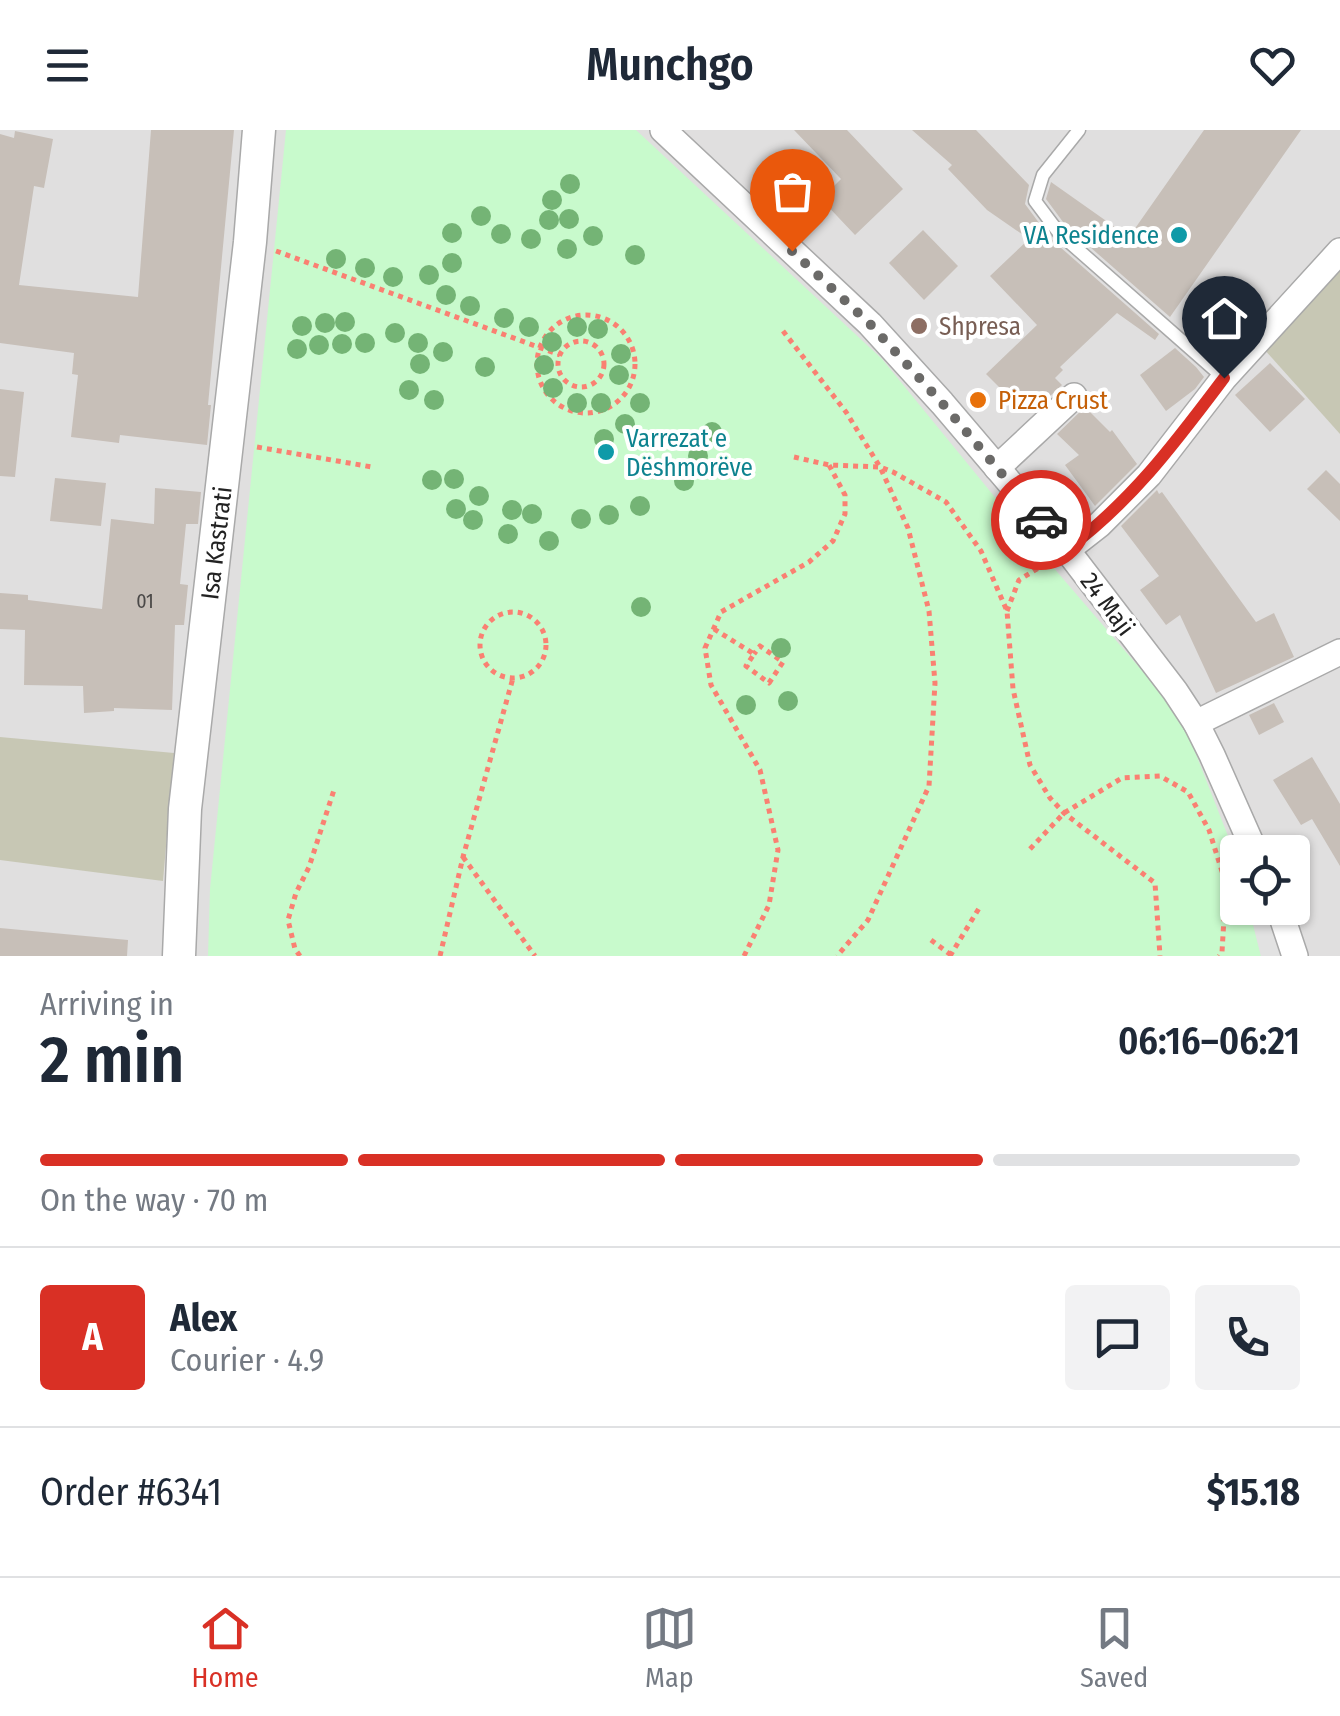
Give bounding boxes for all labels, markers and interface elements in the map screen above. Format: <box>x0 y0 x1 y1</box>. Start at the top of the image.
icon: menu <box>40 38 95 93</box>
text: Munchgo <box>586 38 754 92</box>
icon: heart <box>1245 38 1300 93</box>
pin <box>750 149 835 252</box>
icon: bag <box>765 164 820 219</box>
place label: VA Residence <box>1024 221 1159 251</box>
marker: VA Residence <box>1168 224 1190 246</box>
pin <box>1182 276 1267 379</box>
icon: home <box>1197 291 1252 346</box>
place label: Shpresa <box>939 312 1021 342</box>
marker: Shpresa <box>908 315 930 337</box>
place label: Pizza Crust <box>998 386 1109 416</box>
marker: Pizza Crust <box>967 389 989 411</box>
place label: Varrezat e Dëshmorëve <box>626 424 753 483</box>
marker: Varrezat e Dëshmorëve <box>595 441 617 463</box>
courier <box>991 470 1091 570</box>
street label: Isa Kastrati <box>195 485 239 601</box>
icon: car <box>1014 493 1069 548</box>
street label: 24 Maji <box>1074 567 1141 642</box>
house number: 01 <box>136 589 154 613</box>
map controls <box>1220 835 1310 925</box>
button: locate <box>1220 835 1310 925</box>
text: Arriving in <box>40 985 174 1023</box>
text: 06:16–06:21 <box>1118 1018 1300 1064</box>
text: 2 min <box>40 1021 184 1099</box>
text: On the way · 70 m <box>40 1181 268 1219</box>
button: chat <box>1065 1285 1170 1390</box>
button: phone <box>1195 1285 1300 1390</box>
text: Alex <box>170 1295 237 1341</box>
text: A <box>82 1314 103 1360</box>
text: Courier · 4.9 <box>170 1341 324 1379</box>
text: Order #6341 <box>40 1469 222 1515</box>
text: $15.18 <box>1207 1469 1300 1515</box>
tab: Home <box>192 1601 259 1694</box>
tab: Map <box>642 1601 697 1694</box>
tab: Saved <box>1080 1601 1148 1694</box>

